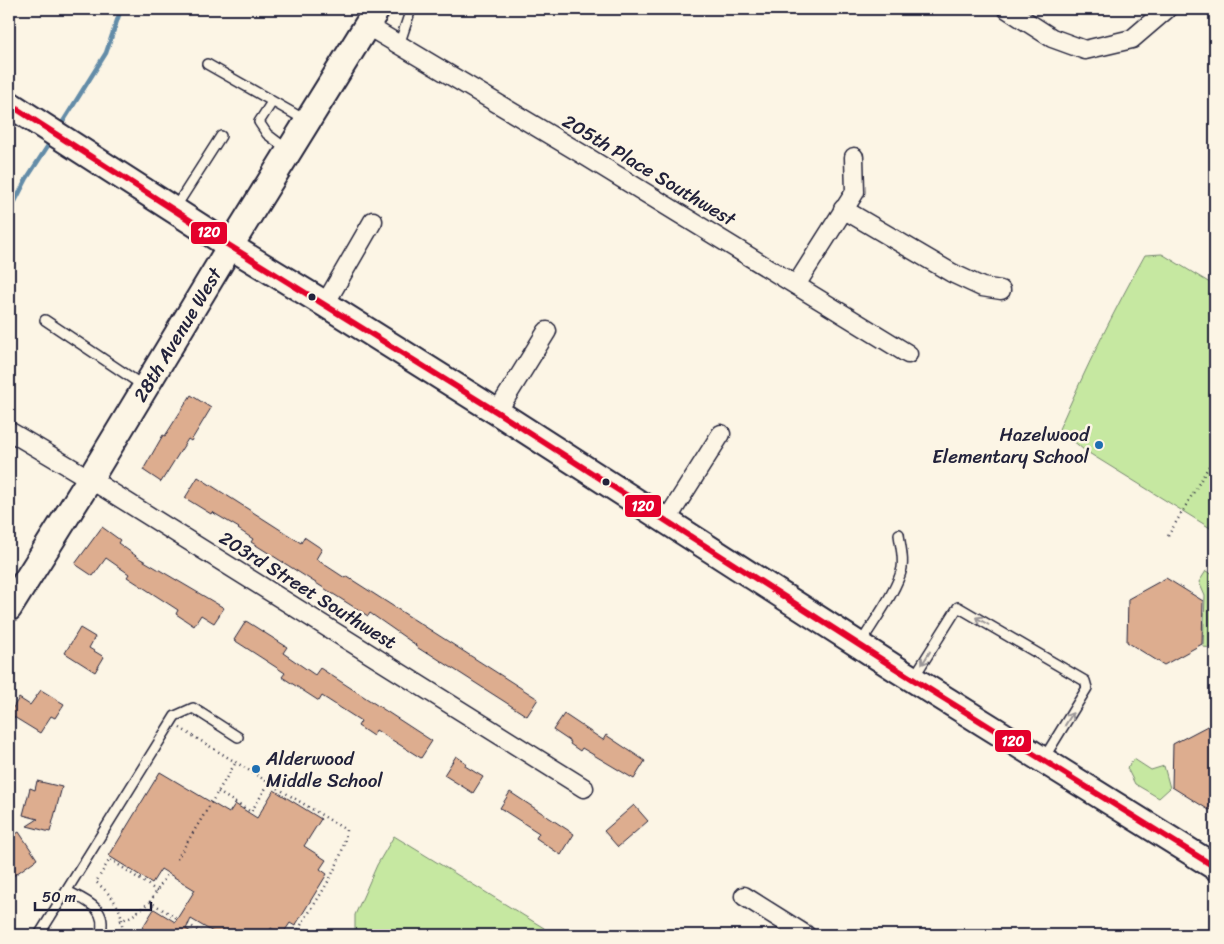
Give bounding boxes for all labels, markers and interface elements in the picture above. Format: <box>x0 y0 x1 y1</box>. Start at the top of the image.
street label: 205th Place Southwest <box>556 105 743 236</box>
text: 120 <box>198 220 221 245</box>
line badge: 120 <box>190 221 228 245</box>
street label: 28th Avenue West <box>124 260 231 408</box>
unlabelled marker <box>307 292 317 302</box>
place label: Hazelwood Elementary School <box>932 418 1091 473</box>
marker: Hazelwood Elementary School <box>1093 439 1105 451</box>
unlabelled marker <box>601 477 611 487</box>
line badge: 120 <box>624 494 662 518</box>
text: 120 <box>632 494 655 519</box>
street label: 203rd Street Southwest <box>213 522 403 658</box>
one-way arrow <box>976 615 990 625</box>
one-way arrow <box>921 650 931 664</box>
one-way arrow <box>1064 712 1074 726</box>
line badge: 120 <box>994 729 1032 753</box>
text: 120 <box>1002 729 1025 754</box>
place label: Alderwood Middle School <box>265 742 383 797</box>
marker: Alderwood Middle School <box>250 763 262 775</box>
scale bar <box>35 879 151 911</box>
text: 50 m <box>42 884 77 910</box>

